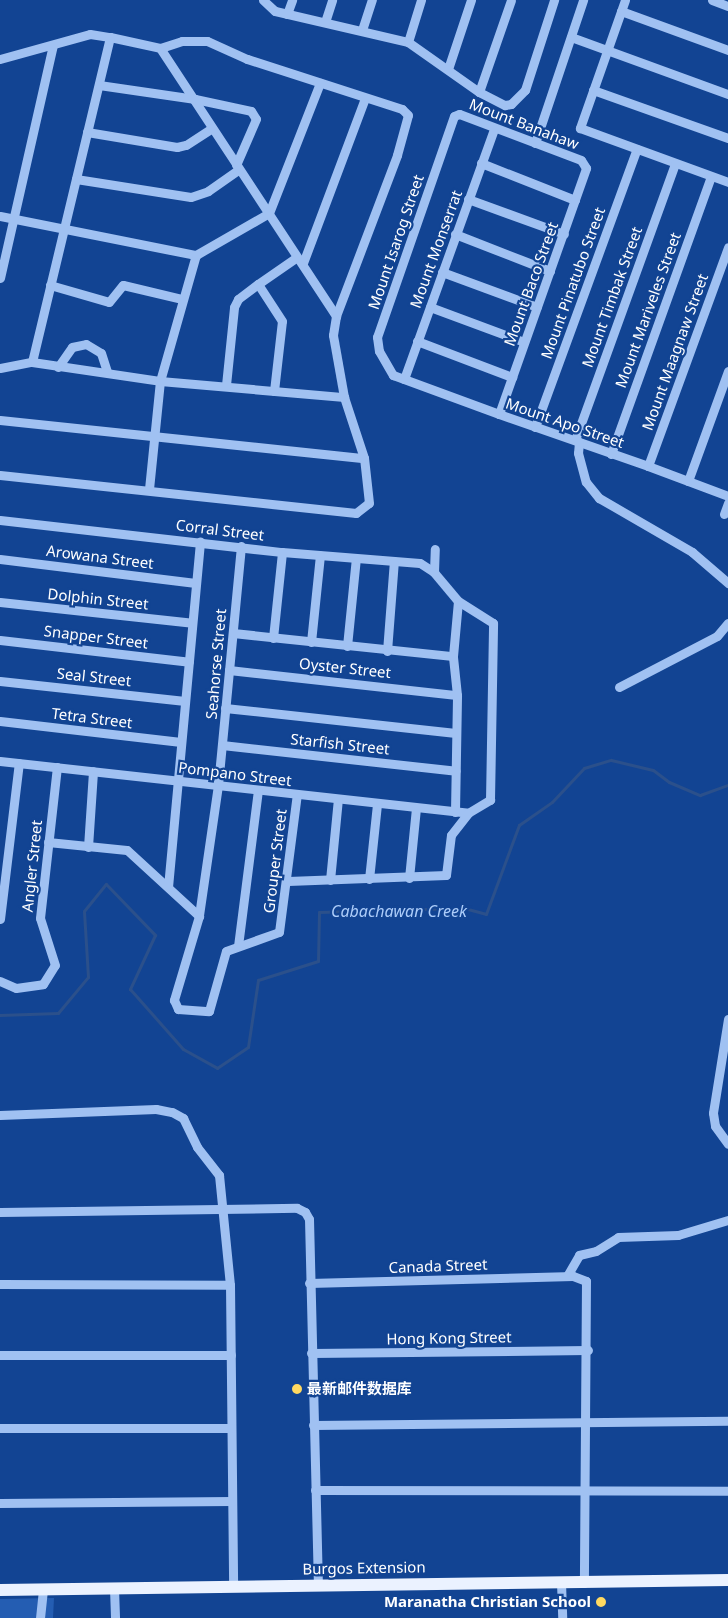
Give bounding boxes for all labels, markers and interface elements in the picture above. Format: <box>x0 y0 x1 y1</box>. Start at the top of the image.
street label: Mount Banahaw <box>467 95 581 153</box>
street label: Mount Isarog Street <box>365 172 427 312</box>
street label: Mount Monserrat <box>406 188 466 310</box>
street label: Mount Pinatubo Street <box>537 205 609 361</box>
street label: Mount Baco Street <box>500 219 562 349</box>
street label: Mount Timbak Street <box>578 224 646 370</box>
street label: Mount Mariveles Street <box>611 230 685 390</box>
street label: Mount Maagnaw Street <box>638 271 712 433</box>
street label: Mount Apo Street <box>503 394 627 452</box>
street label: Corral Street <box>175 516 265 544</box>
street label: Arowana Street <box>45 541 155 573</box>
street label: Dolphin Street <box>47 585 149 613</box>
street label: Seahorse Street <box>202 608 230 720</box>
street label: Snapper Street <box>43 622 149 652</box>
street label: Oyster Street <box>298 654 392 682</box>
street label: Seal Street <box>56 664 132 690</box>
street label: Tetra Street <box>51 704 133 732</box>
street label: Starfish Street <box>290 730 390 758</box>
street label: Pompano Street <box>177 758 293 790</box>
street label: Grouper Street <box>260 808 290 914</box>
street label: Angler Street <box>18 819 46 913</box>
water label: Cabachawan Creek <box>331 901 467 921</box>
street label: Canada Street <box>388 1255 488 1277</box>
street label: Hong Kong Street <box>386 1328 512 1348</box>
place label: 最新邮件数据库 <box>307 1380 412 1398</box>
marker: 最新邮件数据库 <box>291 1383 303 1395</box>
street label: Burgos Extension <box>302 1558 426 1578</box>
place label: Maranatha Christian School <box>384 1593 591 1611</box>
marker: Maranatha Christian School <box>595 1596 607 1608</box>

